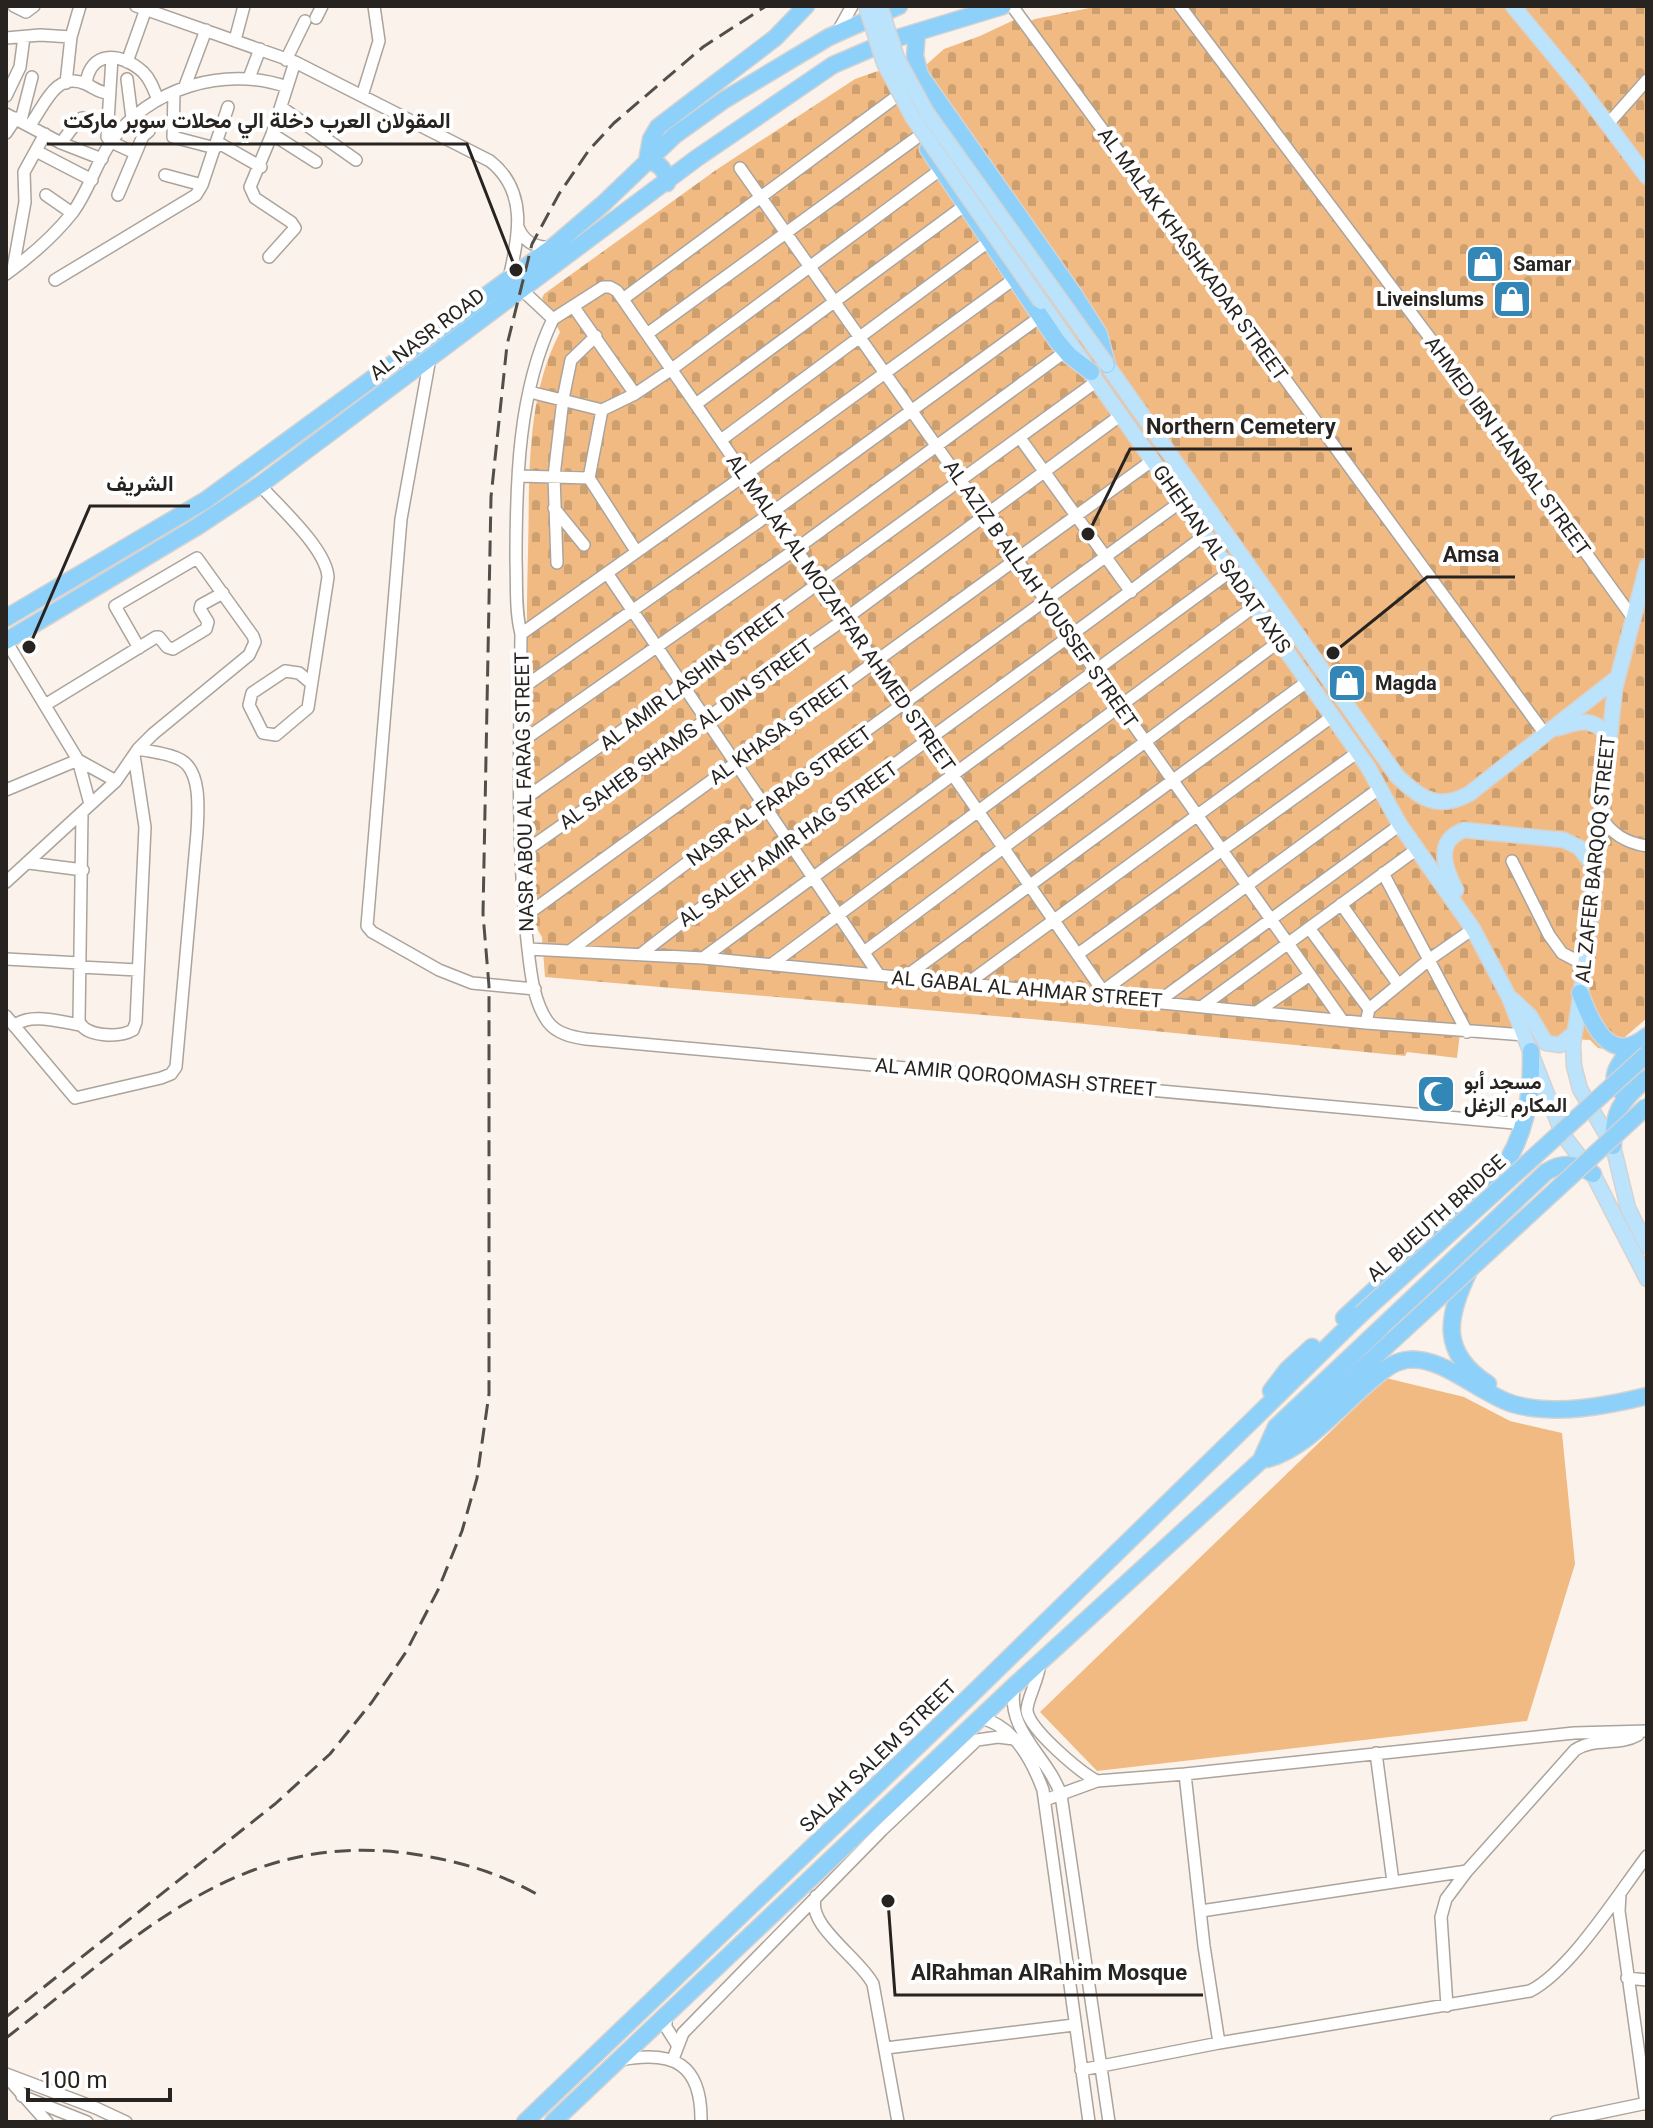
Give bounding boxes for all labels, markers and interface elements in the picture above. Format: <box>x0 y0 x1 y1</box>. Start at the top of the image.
callout: المقولان العرب دخلة الي محلات سوبر ماركت <box>47 98 467 144</box>
text: المقولان العرب دخلة الي محلات سوبر ماركت <box>63 108 451 139</box>
street label: AL MALAK KHASHKADAR STREET <box>1093 123 1293 385</box>
shop icon: Samar <box>1464 243 1506 285</box>
place label: Samar <box>1513 252 1572 276</box>
shop icon: Liveinslums <box>1491 278 1533 320</box>
street label: AL NASR ROAD <box>365 283 489 385</box>
place label: Liveinslums <box>1376 287 1484 311</box>
street label: AHMED IBN HANBAL STREET <box>1420 332 1596 560</box>
callout: Northern Cemetery <box>1130 403 1352 449</box>
text: Northern Cemetery <box>1146 414 1337 439</box>
street label: AL MALAK AL MOZAFFAR AHMED STREET <box>722 450 960 776</box>
street label: AL AZIZ B ALLAH YOUSSEF STREET <box>939 456 1143 733</box>
callout: الشريف <box>90 460 190 506</box>
street label: GHEHAN AL SADAT AXIS <box>1148 460 1296 658</box>
text: الشريف <box>106 471 174 497</box>
callout: Amsa <box>1427 531 1515 577</box>
text: Amsa <box>1443 542 1500 567</box>
street label: AL AMIR LASHIN STREET <box>595 599 791 755</box>
street label: AL SAHEB SHAMS AL DIN STREET <box>554 634 818 834</box>
street label: NASR ABOU AL FARAG STREET <box>510 652 538 932</box>
shop icon: Magda <box>1326 662 1368 704</box>
street label: AL KHASA STREET <box>704 670 856 790</box>
place label: Magda <box>1375 671 1437 695</box>
street label: NASR AL FARAG STREET <box>682 721 876 871</box>
street label: AL ZAFER BARQOQ STREET <box>1570 734 1620 984</box>
street label: AL SALEH AMIR HAG STREET <box>674 756 902 932</box>
street label: AL GABAL AL AHMAR STREET <box>891 965 1163 1013</box>
street label: AL AMIR QORQOMASH STREET <box>874 1053 1158 1101</box>
place label: مسجد أبو المكارم الزغل <box>1464 1070 1567 1118</box>
mosque icon: مسجد أبو المكارم الزغل <box>1415 1073 1457 1115</box>
street label: AL BUEUTH BRIDGE <box>1362 1150 1510 1286</box>
street label: SALAH SALEM STREET <box>795 1675 961 1837</box>
callout: AlRahman AlRahim Mosque <box>895 1949 1203 1995</box>
text: AlRahman AlRahim Mosque <box>911 1960 1187 1985</box>
scale bar <box>28 2052 170 2102</box>
text: 100 m <box>40 2066 107 2094</box>

